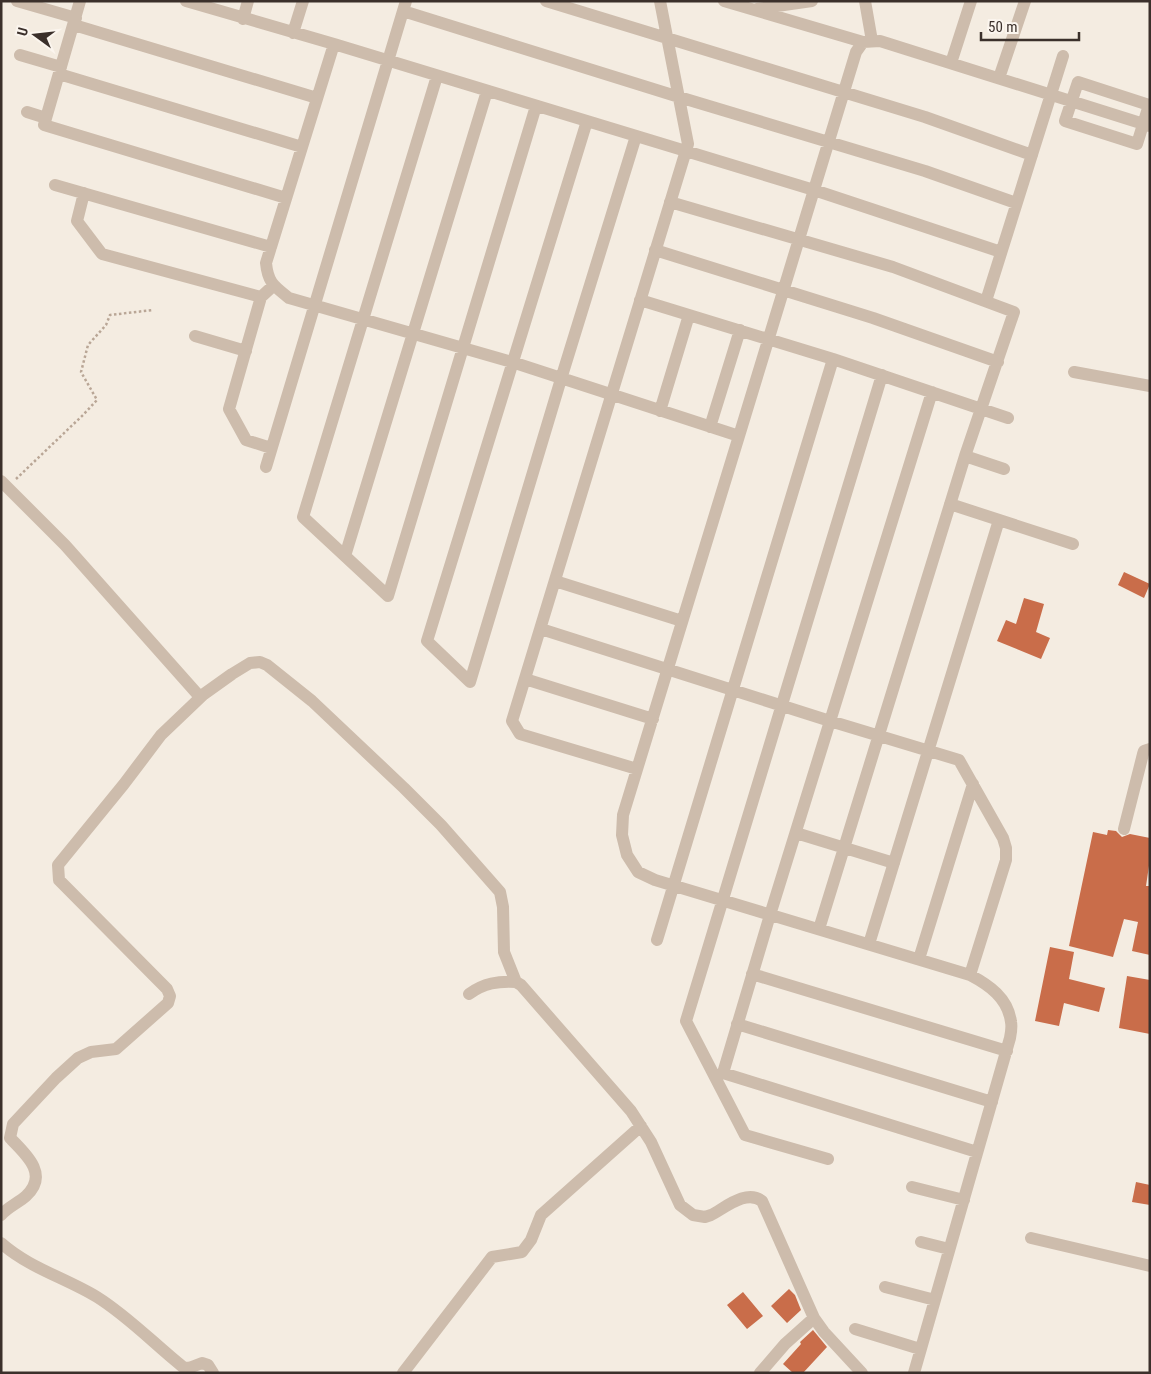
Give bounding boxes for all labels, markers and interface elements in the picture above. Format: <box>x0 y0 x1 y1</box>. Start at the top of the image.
north arrow <box>10 10 60 60</box>
scale bar <box>981 10 1078 42</box>
text: 50 m <box>988 18 1018 36</box>
text: U <box>14 26 31 38</box>

